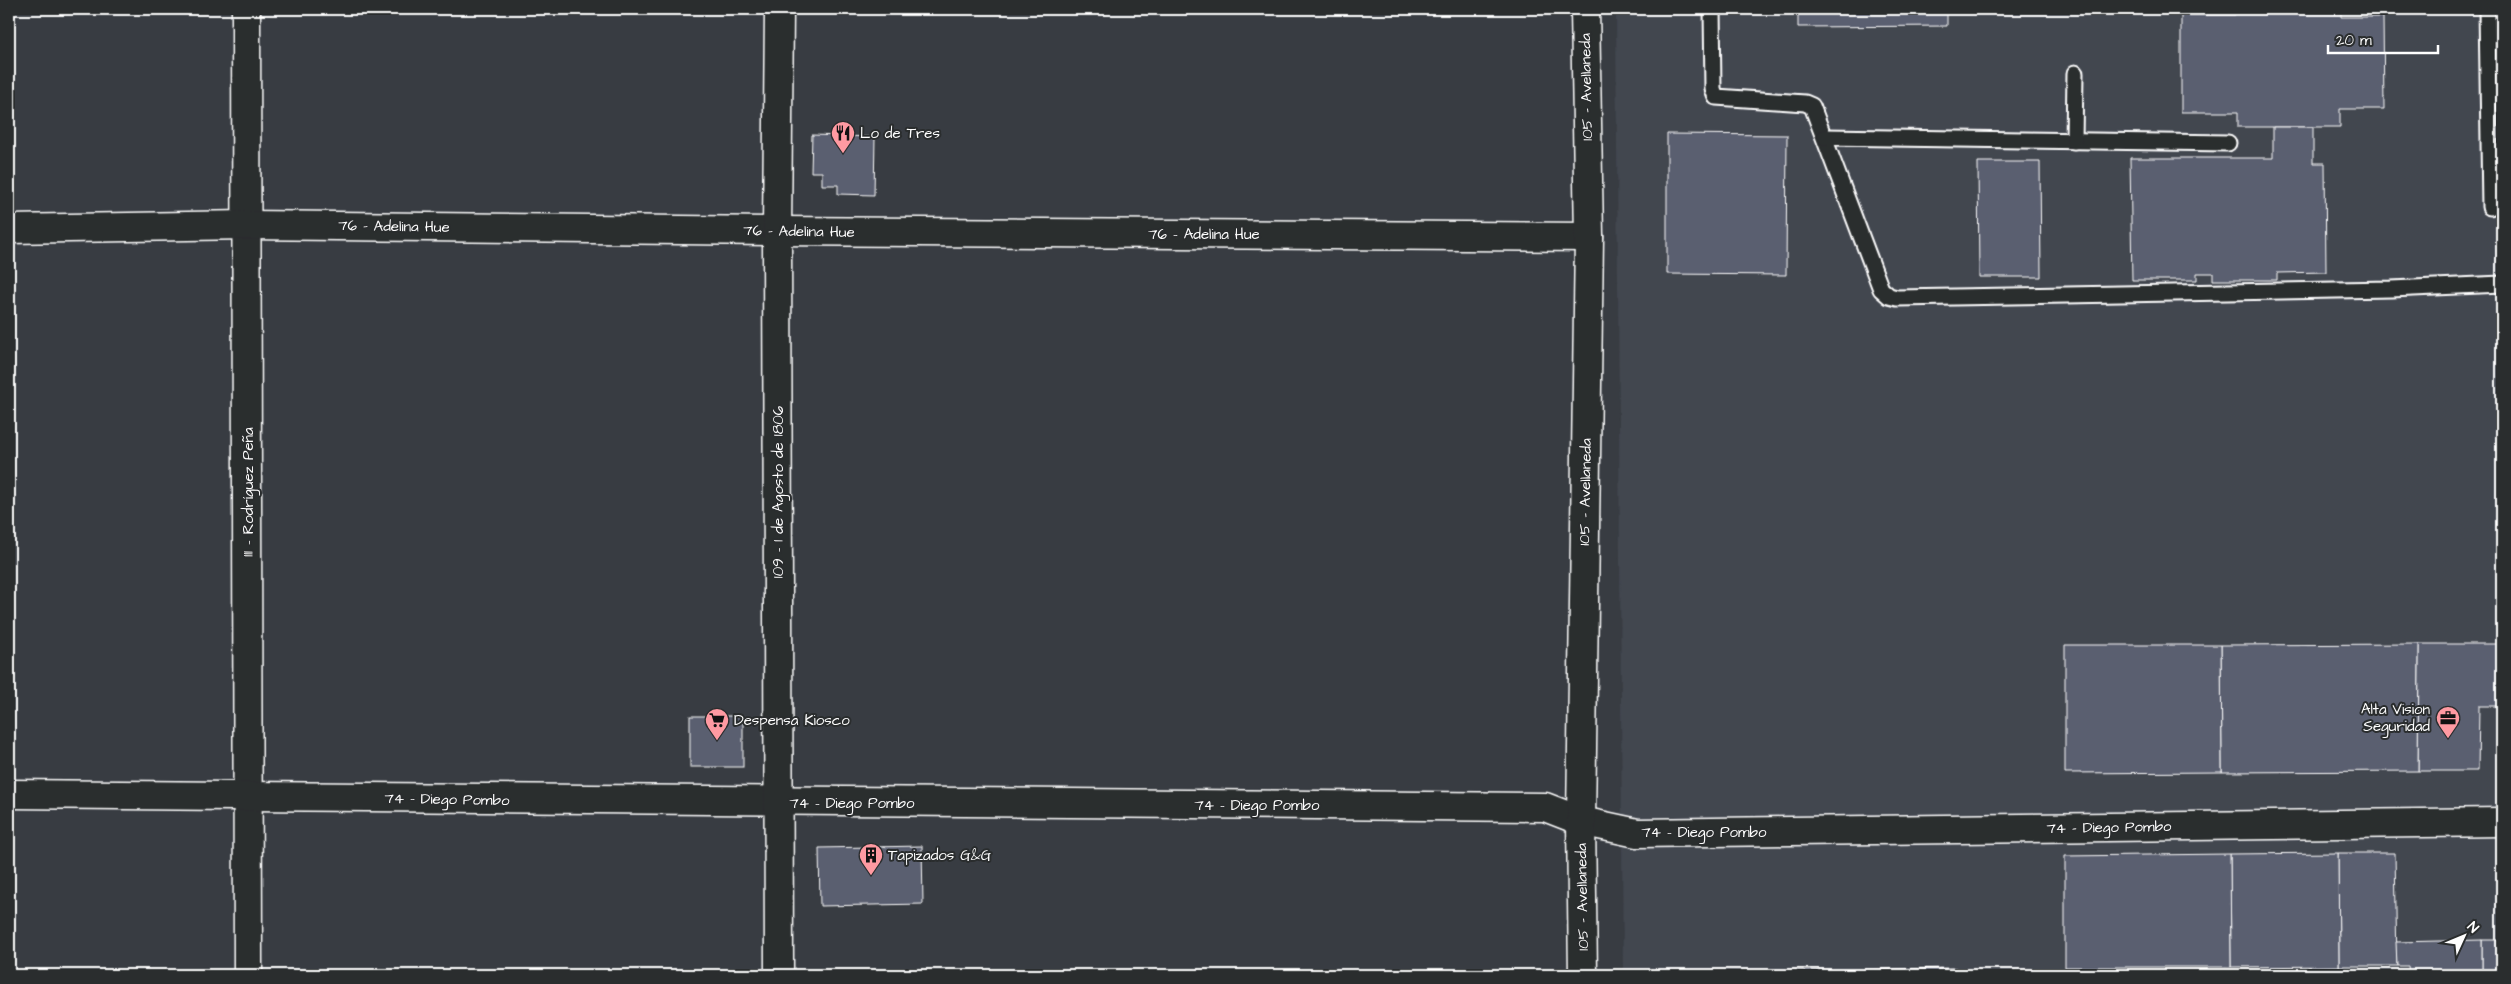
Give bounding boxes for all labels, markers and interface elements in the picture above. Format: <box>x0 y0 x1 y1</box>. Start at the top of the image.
scale bar <box>2328 22 2438 54</box>
text: 20 m <box>2336 30 2372 51</box>
street label: 105 - Avellaneda <box>1575 33 1598 141</box>
restaurant icon: Lo de Tres <box>830 120 856 154</box>
place label: Lo de Tres <box>860 123 940 144</box>
street label: 76 - Adelina Hue <box>338 215 450 238</box>
street label: 76 - Adelina Hue <box>743 220 855 243</box>
street label: 76 - Adelina Hue <box>1148 224 1260 245</box>
street label: 109 - 1 de Agosto de 1806 <box>768 405 790 578</box>
street label: 111 - Rodríguez Peña <box>238 427 260 557</box>
street label: 105 - Avellaneda <box>1574 438 1597 546</box>
place label: Alta Vision Seguridad <box>2361 699 2430 738</box>
office icon: Alta Vision Seguridad <box>2435 705 2461 739</box>
supermarket icon: Despensa Kiosco <box>704 707 730 741</box>
place label: Despensa Kiosco <box>734 710 850 731</box>
street label: 74 - Diego Pombo <box>384 788 510 812</box>
street label: 74 - Diego Pombo <box>790 793 915 815</box>
street label: 74 - Diego Pombo <box>1195 795 1320 817</box>
street label: 74 - Diego Pombo <box>2046 816 2172 840</box>
street label: 74 - Diego Pombo <box>1642 822 1767 844</box>
building icon: Tapizados G&G <box>858 842 884 876</box>
street label: 105 - Avellaneda <box>1571 843 1594 951</box>
place label: Tapizados G&G <box>888 845 992 866</box>
north arrow <box>2438 912 2488 962</box>
text: N <box>2462 918 2483 938</box>

